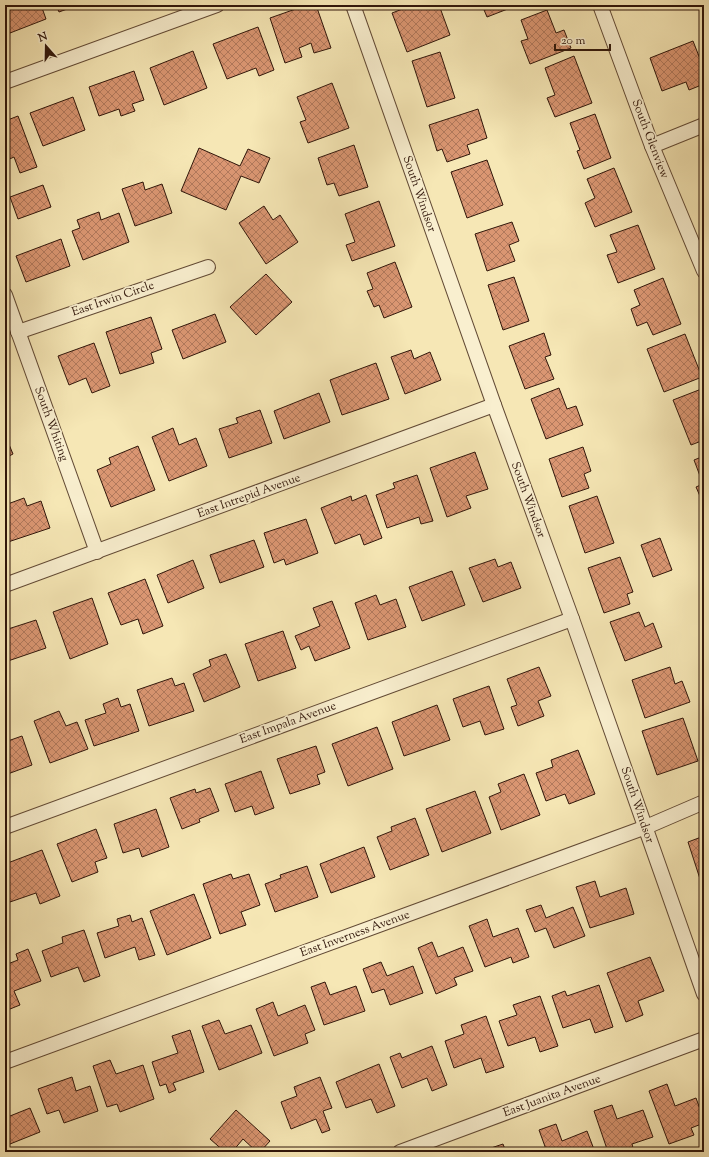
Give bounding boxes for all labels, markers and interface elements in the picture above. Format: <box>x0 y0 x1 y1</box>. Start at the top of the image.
north arrow <box>26 26 66 66</box>
scale bar <box>555 26 610 52</box>
text: N <box>35 28 50 47</box>
text: 20 m <box>561 32 586 50</box>
street label: South Glenview <box>627 97 673 181</box>
street label: South Windsor <box>397 153 441 235</box>
street label: East Irwin Circle <box>69 276 157 322</box>
street label: South Whiting <box>29 384 73 464</box>
street label: South Windsor <box>506 459 550 541</box>
street label: East Intrepid Avenue <box>195 469 303 523</box>
street label: East Impala Avenue <box>237 697 339 749</box>
street label: South Windsor <box>615 764 659 846</box>
street label: East Inverness Avenue <box>298 906 413 962</box>
street label: East Juanita Avenue <box>501 1070 604 1122</box>

